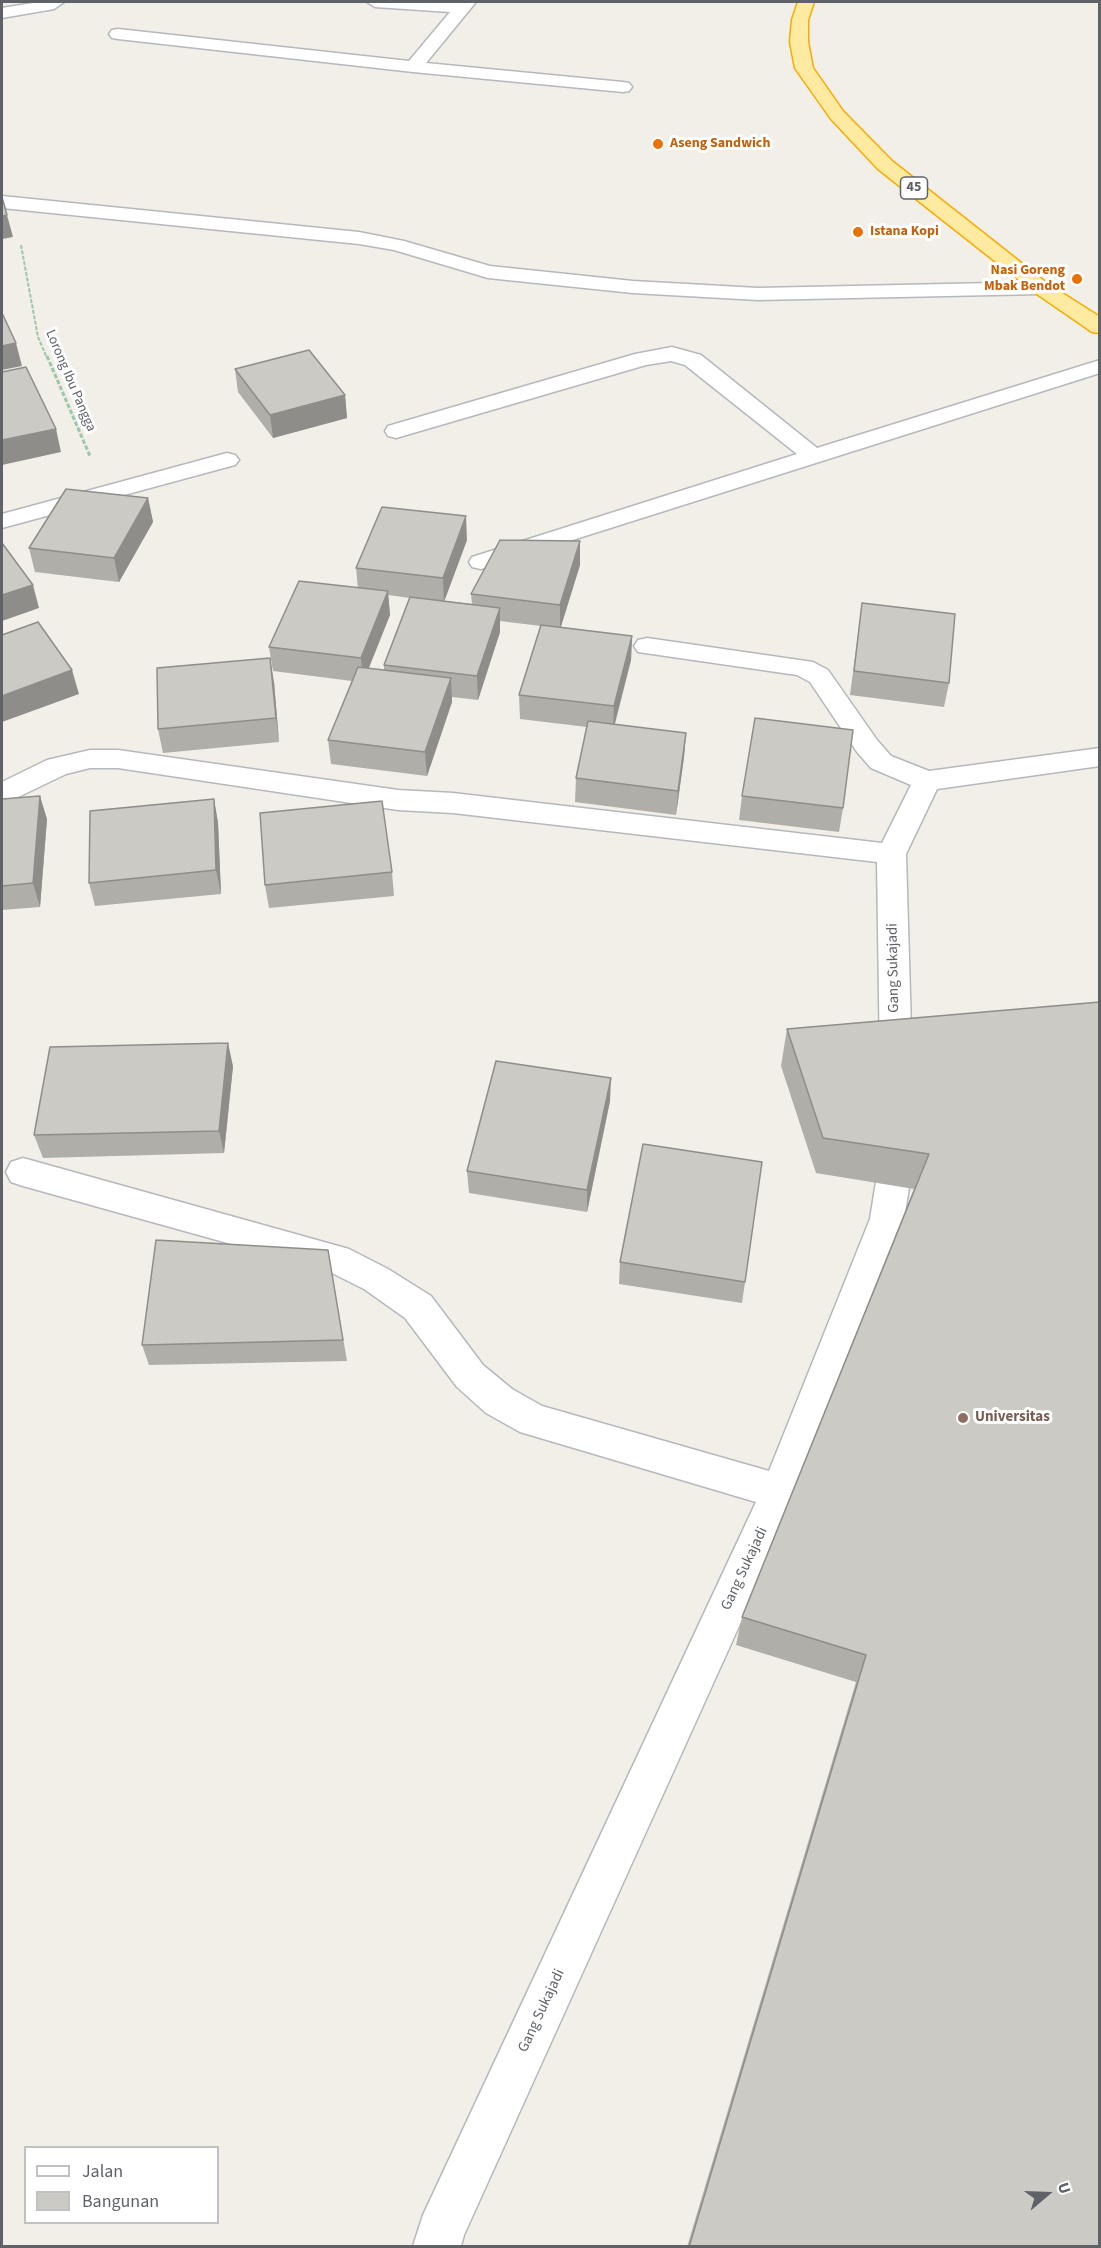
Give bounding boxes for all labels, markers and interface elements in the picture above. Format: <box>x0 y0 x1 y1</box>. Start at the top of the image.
place label: Aseng Sandwich <box>670 136 770 152</box>
marker: Aseng Sandwich <box>651 137 665 151</box>
road number: 45 <box>900 177 928 199</box>
place label: Istana Kopi <box>870 224 939 240</box>
marker: Istana Kopi <box>851 225 865 239</box>
place label: Nasi Goreng Mbak Bendot <box>984 263 1065 296</box>
marker: Nasi Goreng Mbak Bendot <box>1070 272 1084 286</box>
street label: Lorong Ibu Pangga <box>41 328 99 434</box>
street label: Gang Sukajadi <box>884 923 904 1013</box>
place label: Universitas <box>975 1409 1050 1427</box>
marker: Universitas <box>956 1411 970 1425</box>
street label: Gang Sukajadi <box>718 1524 772 1614</box>
street label: Gang Sukajadi <box>515 1966 569 2056</box>
legend <box>24 2146 219 2224</box>
text: Jalan <box>82 2159 123 2184</box>
north arrow <box>1017 2164 1077 2224</box>
text: U <box>1052 2180 1076 2197</box>
text: Bangunan <box>82 2189 159 2214</box>

